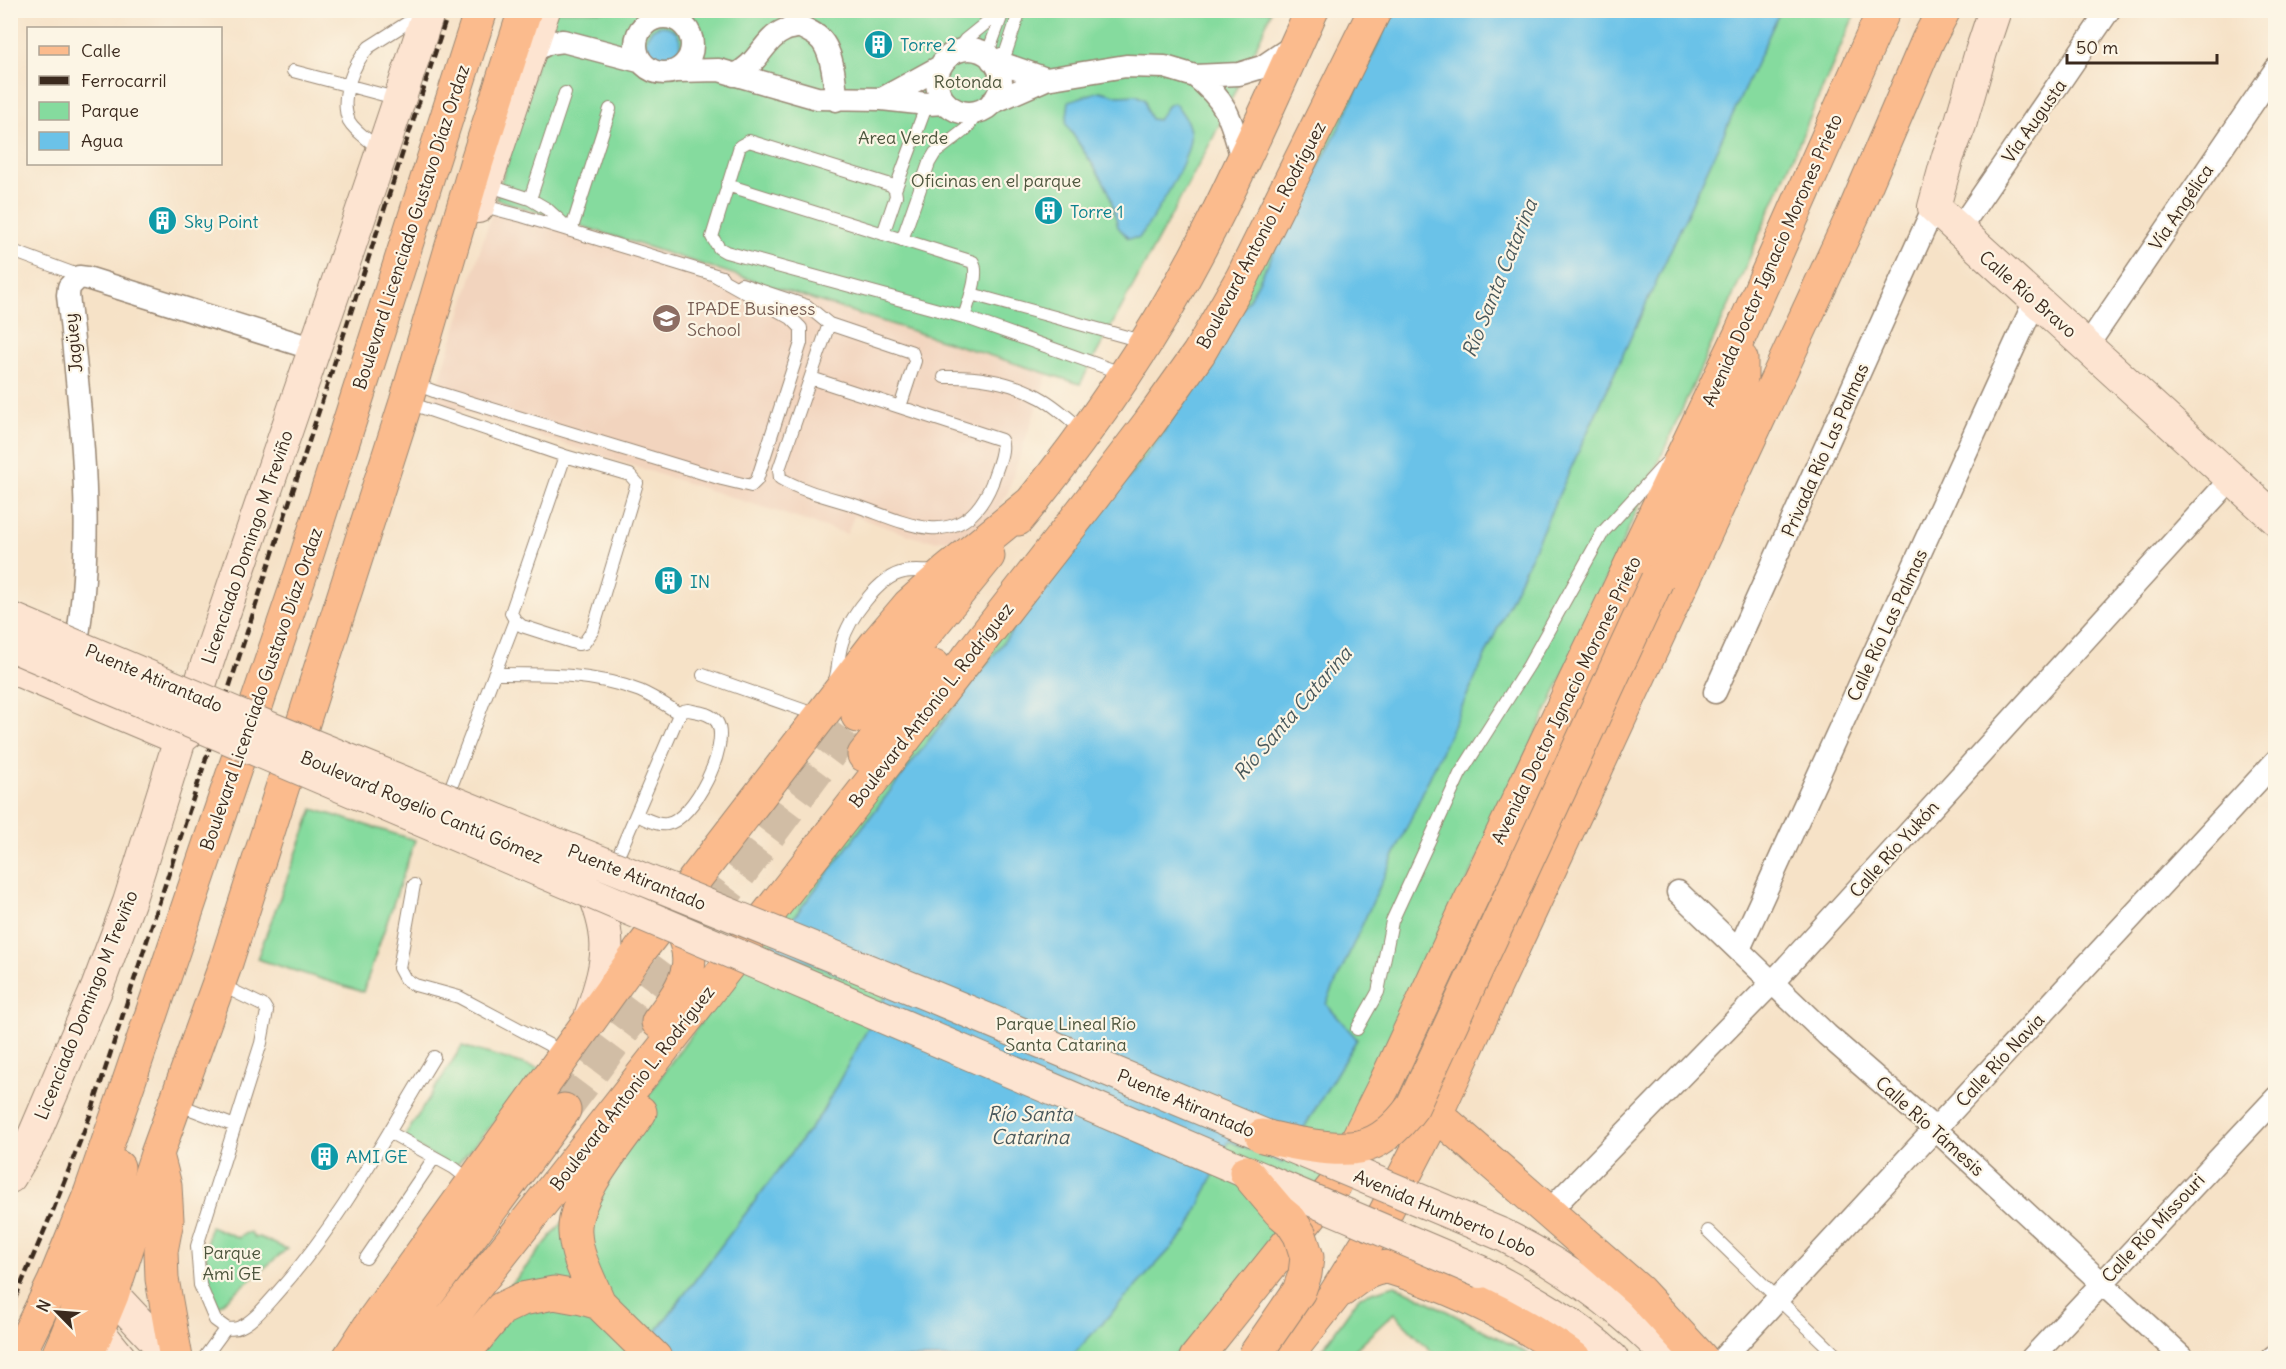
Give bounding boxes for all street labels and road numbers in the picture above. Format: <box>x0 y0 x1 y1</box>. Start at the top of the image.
street label: Boulevard Licenciado Gustavo Díaz Ordaz <box>348 61 475 392</box>
street label: Vía Augusta <box>1997 75 2071 167</box>
street label: Avenida Doctor Ignacio Morones Prieto <box>1697 110 1847 410</box>
street label: Boulevard Antonio L. Rodríguez <box>1191 117 1331 352</box>
street label: Vía Angélica <box>2144 160 2218 254</box>
street label: Calle Río Bravo <box>1974 245 2082 343</box>
street label: Jagüey <box>58 312 88 374</box>
street label: Privada Río Las Palmas <box>1776 360 1874 540</box>
street label: Licenciado Domingo M Treviño <box>196 427 298 667</box>
street label: Boulevard Licenciado Gustavo Díaz Ordaz <box>195 524 327 853</box>
street label: Calle Río Las Palmas <box>1842 545 1932 705</box>
street label: Avenida Doctor Ignacio Morones Prieto <box>1486 552 1646 848</box>
street label: Boulevard Antonio L. Rodríguez <box>844 598 1018 812</box>
street label: Puente Atirantado <box>82 639 226 717</box>
street label: Boulevard Rogelio Cantú Gómez <box>297 745 547 869</box>
street label: Calle Río Yukón <box>1844 796 1944 902</box>
street label: Puente Atirantado <box>564 839 710 915</box>
street label: Licenciado Domingo M Treviño <box>29 887 143 1123</box>
street label: Boulevard Antonio L. Rodríguez <box>545 981 719 1195</box>
street label: Calle Río Navia <box>1951 1008 2049 1112</box>
street label: Puente Atirantado <box>1114 1064 1258 1142</box>
street label: Calle Río Támesis <box>1871 1071 1989 1181</box>
street label: Avenida Humberto Lobo <box>1350 1164 1540 1262</box>
street label: Calle Río Missouri <box>2097 1169 2209 1287</box>

